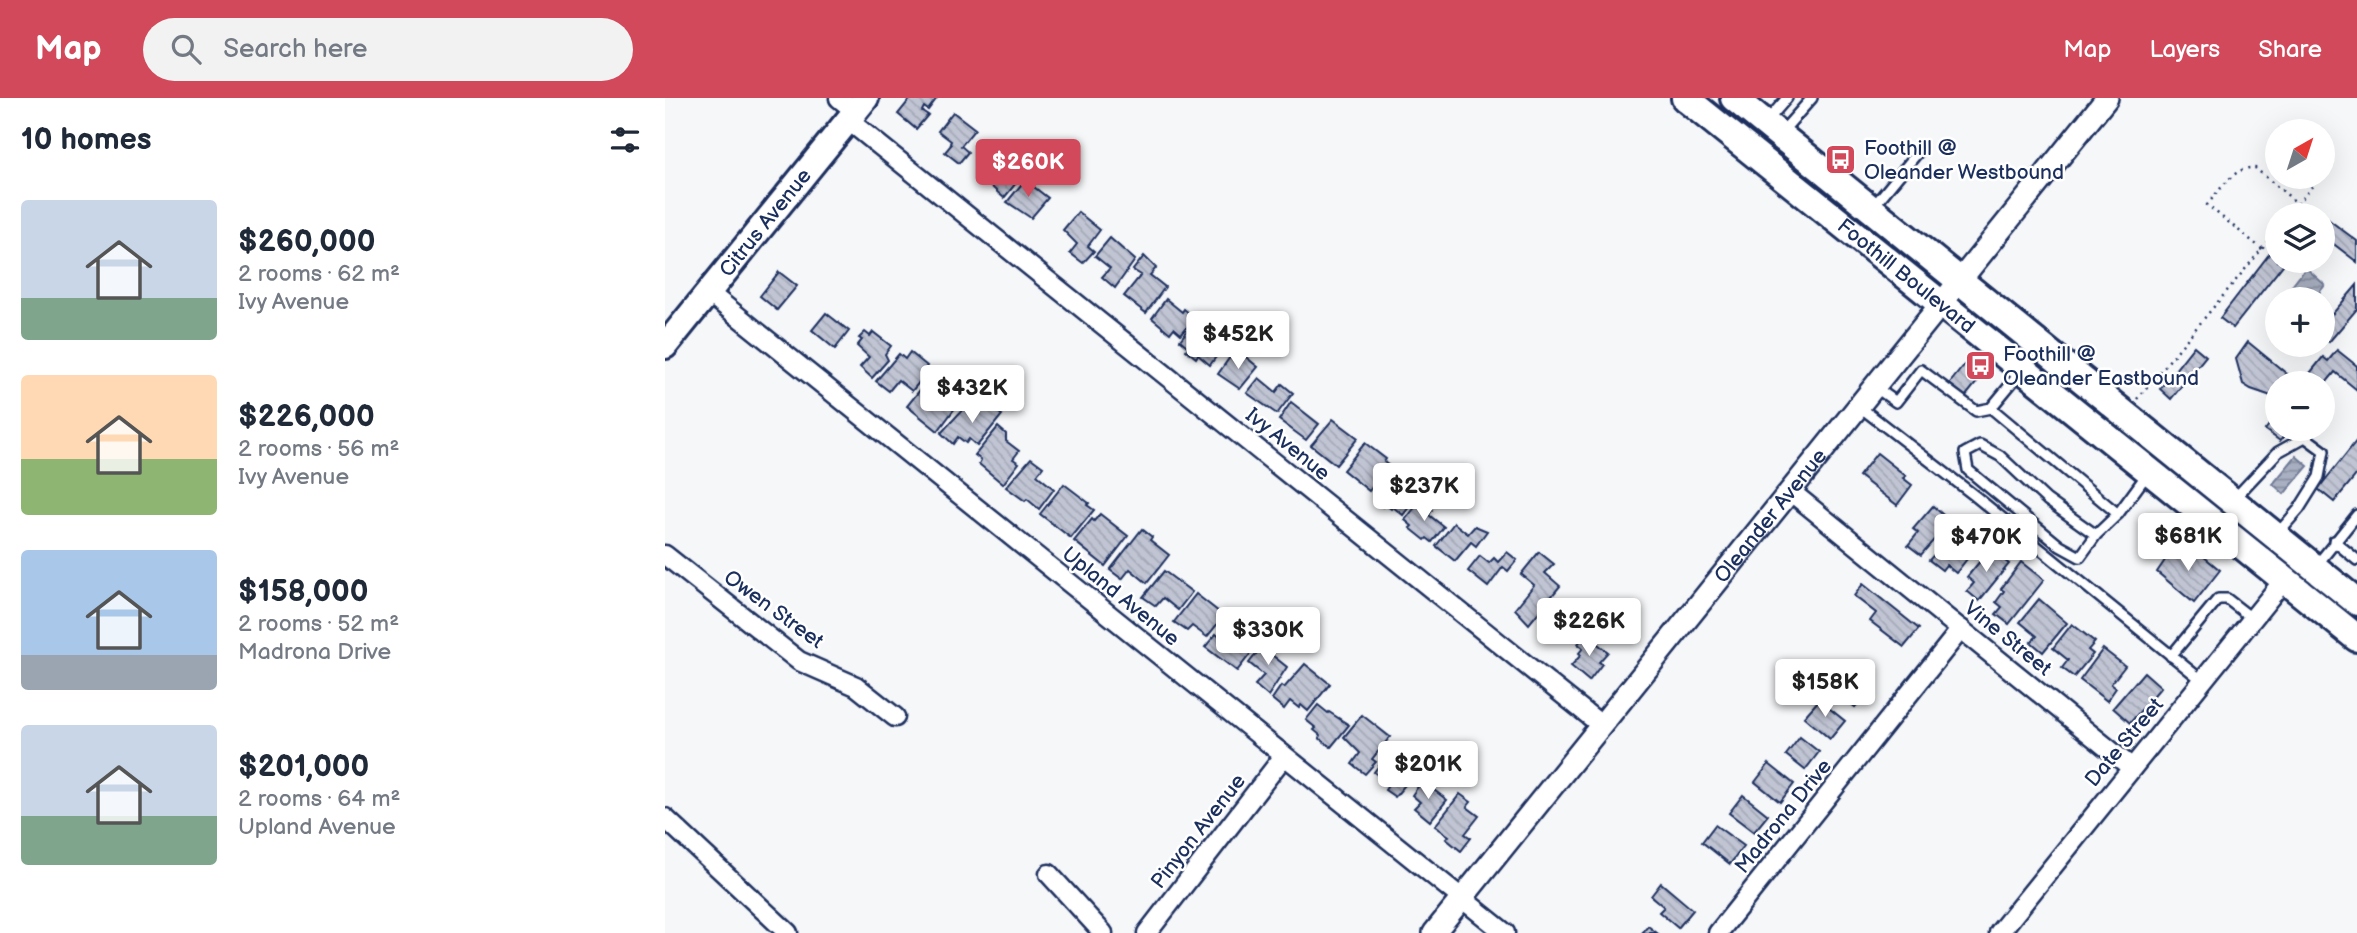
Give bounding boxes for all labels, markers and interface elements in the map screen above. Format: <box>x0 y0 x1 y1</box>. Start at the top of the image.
search box <box>143 18 633 81</box>
text: Map <box>35 29 101 69</box>
icon: search <box>167 30 205 68</box>
text: Search here <box>223 34 367 65</box>
text: Map <box>2063 35 2111 64</box>
text: Layers <box>2149 35 2220 64</box>
text: Share <box>2258 35 2322 64</box>
north arrow <box>2265 119 2335 189</box>
map controls <box>2265 119 2335 441</box>
icon: filters <box>606 121 644 159</box>
text: 10 homes <box>21 122 152 158</box>
place label: Foothill @ Oleander Westbound <box>1864 136 2064 185</box>
pin: $260K <box>979 140 1077 199</box>
bus stop icon: Foothill @ Oleander Westbound <box>1824 143 1858 177</box>
text: $260K <box>992 148 1064 176</box>
street label: Citrus Avenue <box>714 164 817 282</box>
button: layers <box>2265 203 2335 273</box>
street label: Foothill Boulevard <box>1832 214 1980 339</box>
text: $260,000 <box>238 224 375 260</box>
icon: home <box>77 228 161 312</box>
text: 2 rooms · 62 m² <box>238 260 400 288</box>
button: + <box>2265 287 2335 357</box>
text: Ivy Avenue <box>238 288 349 316</box>
pin: $452K <box>1189 312 1287 371</box>
text: $452K <box>1202 320 1274 348</box>
place label: Foothill @ Oleander Eastbound <box>2003 342 2199 391</box>
bus stop icon: Foothill @ Oleander Eastbound <box>1963 349 1997 383</box>
pin: $432K <box>923 366 1021 425</box>
button: − <box>2265 371 2335 441</box>
text: $432K <box>936 374 1008 402</box>
text: $226,000 <box>238 399 375 435</box>
icon: home <box>77 403 161 487</box>
street label: Ivy Avenue <box>1240 403 1335 486</box>
text: 2 rooms · 56 m² <box>238 435 400 463</box>
street label: Oleander Avenue <box>1709 444 1832 588</box>
text: Ivy Avenue <box>238 463 349 491</box>
pin: $237K <box>1375 464 1473 523</box>
text: $237K <box>1389 472 1459 500</box>
pin: $470K <box>1937 514 2035 574</box>
pin: $681K <box>2139 514 2237 573</box>
text: $681K <box>2154 522 2222 550</box>
text: $470K <box>1950 523 2022 551</box>
street label: Upland Avenue <box>1057 541 1185 651</box>
street label: Owen Street <box>719 565 829 654</box>
text: $158,000 <box>238 574 368 610</box>
icon: home <box>77 578 161 662</box>
street label: Vine Street <box>1959 596 2057 682</box>
pin: $226K <box>1540 598 1638 658</box>
text: $226K <box>1553 607 1625 635</box>
pin: $330K <box>1219 608 1317 667</box>
text: 2 rooms · 52 m² <box>238 610 399 638</box>
text: $330K <box>1232 616 1304 644</box>
text: Madrona Drive <box>238 638 391 666</box>
pin: $158K <box>1776 660 1874 719</box>
text: $158K <box>1791 668 1859 696</box>
street label: Date Street <box>2080 692 2169 792</box>
pin: $201K <box>1379 742 1477 801</box>
text: $201,000 <box>238 749 369 785</box>
text: $201K <box>1394 750 1462 778</box>
icon: home <box>77 753 161 837</box>
street label: Madrona Drive <box>1730 754 1837 879</box>
street label: Pinyon Avenue <box>1146 769 1251 894</box>
text: 2 rooms · 64 m² <box>238 785 400 813</box>
text: Upland Avenue <box>238 813 396 841</box>

